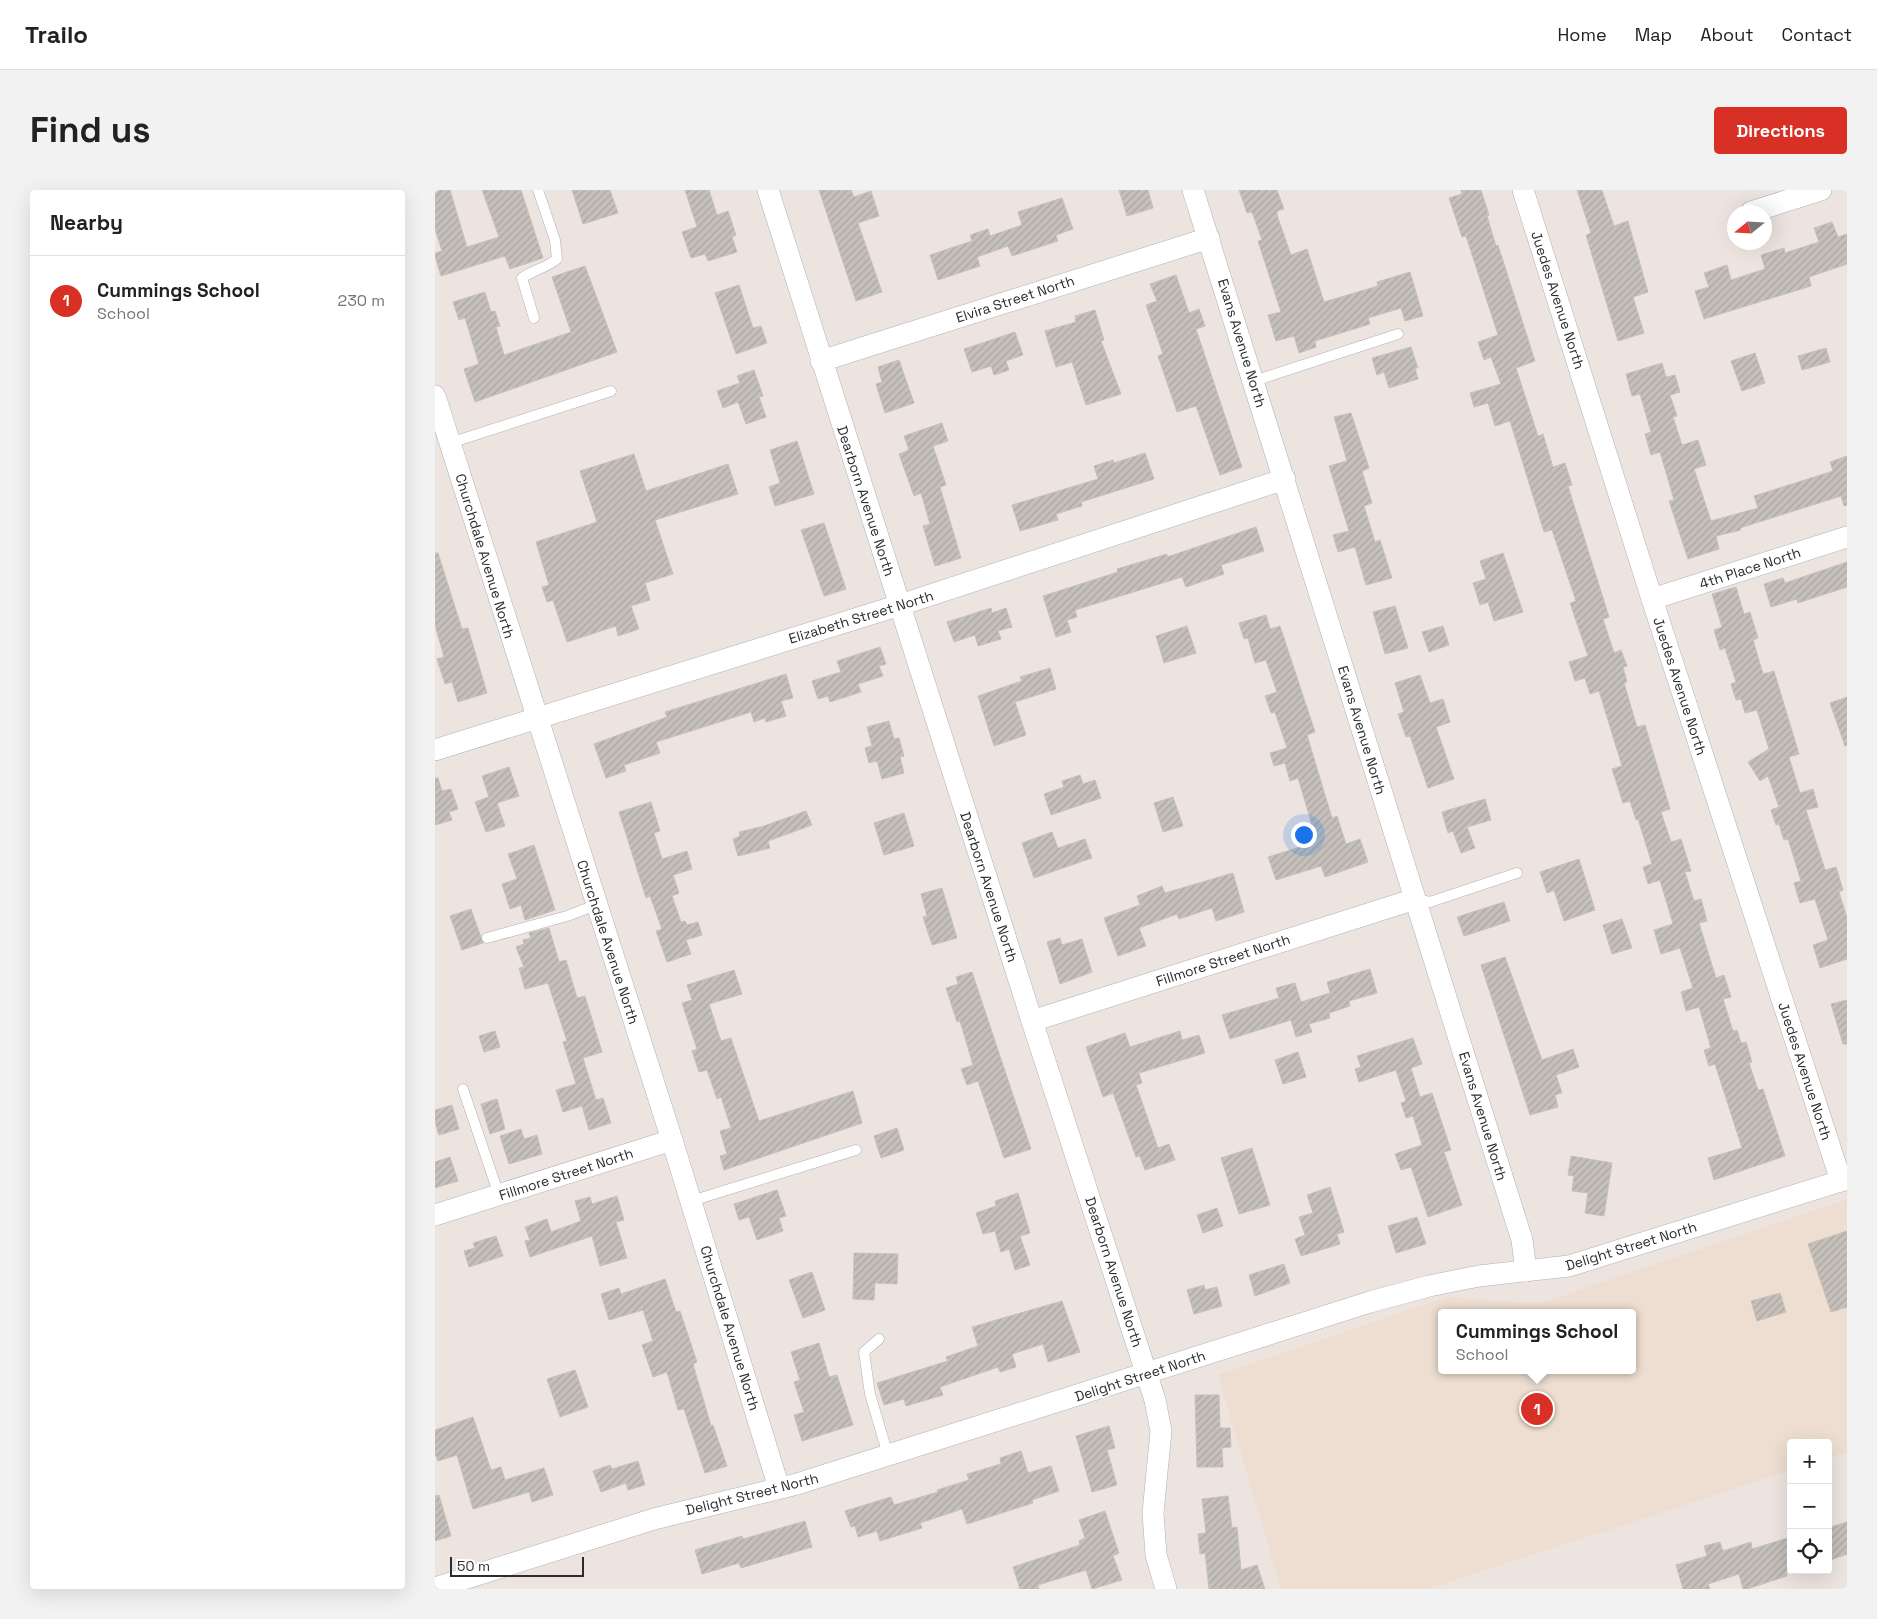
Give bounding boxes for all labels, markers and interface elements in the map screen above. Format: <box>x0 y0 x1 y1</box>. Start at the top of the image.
text: Trailo <box>25 19 88 50</box>
text: Home <box>1558 23 1607 46</box>
text: Map <box>1635 23 1672 46</box>
text: About <box>1700 23 1754 46</box>
text: Contact <box>1782 23 1852 46</box>
button: Directions <box>1714 107 1847 154</box>
text: Find us <box>30 108 151 152</box>
north arrow <box>1727 205 1772 250</box>
text: Nearby <box>50 209 123 236</box>
street label: Juedes Avenue North <box>1527 229 1589 371</box>
street label: Elvira Street North <box>953 271 1077 327</box>
street label: Evans Avenue North <box>1214 276 1270 410</box>
text: Cummings School <box>97 278 260 303</box>
text: 1 <box>62 290 70 311</box>
text: 230 m <box>338 290 385 311</box>
text: School <box>97 303 150 324</box>
street label: Dearborn Avenue North <box>833 423 899 579</box>
street label: Churchdale Avenue North <box>451 471 519 641</box>
street label: 4th Place North <box>1697 543 1803 593</box>
street label: Elizabeth Street North <box>786 586 936 648</box>
street label: Juedes Avenue North <box>1649 615 1711 757</box>
street label: Evans Avenue North <box>1334 663 1390 797</box>
street label: Dearborn Avenue North <box>956 809 1022 965</box>
your location <box>1291 822 1317 848</box>
street label: Churchdale Avenue North <box>573 858 643 1026</box>
street label: Fillmore Street North <box>1154 930 1292 990</box>
street label: Juedes Avenue North <box>1774 1000 1836 1142</box>
street label: Evans Avenue North <box>1455 1049 1511 1183</box>
street label: Fillmore Street North <box>497 1144 635 1204</box>
street label: Dearborn Avenue North <box>1081 1194 1147 1350</box>
street label: Delight Street North <box>1563 1217 1699 1275</box>
street label: Churchdale Avenue North <box>696 1243 764 1413</box>
popup <box>1438 1309 1636 1374</box>
text: Cummings School <box>1456 1319 1618 1344</box>
text: School <box>1456 1344 1509 1365</box>
street label: Delight Street North <box>1072 1346 1208 1406</box>
pin: 1 <box>1521 1390 1553 1428</box>
map controls <box>1787 1439 1832 1574</box>
button: + <box>1787 1439 1832 1484</box>
street label: Delight Street North <box>684 1469 820 1519</box>
button: − <box>1787 1484 1832 1529</box>
button: locate <box>1787 1529 1832 1574</box>
scale bar <box>450 1554 584 1577</box>
text: 50 m <box>457 1557 490 1575</box>

